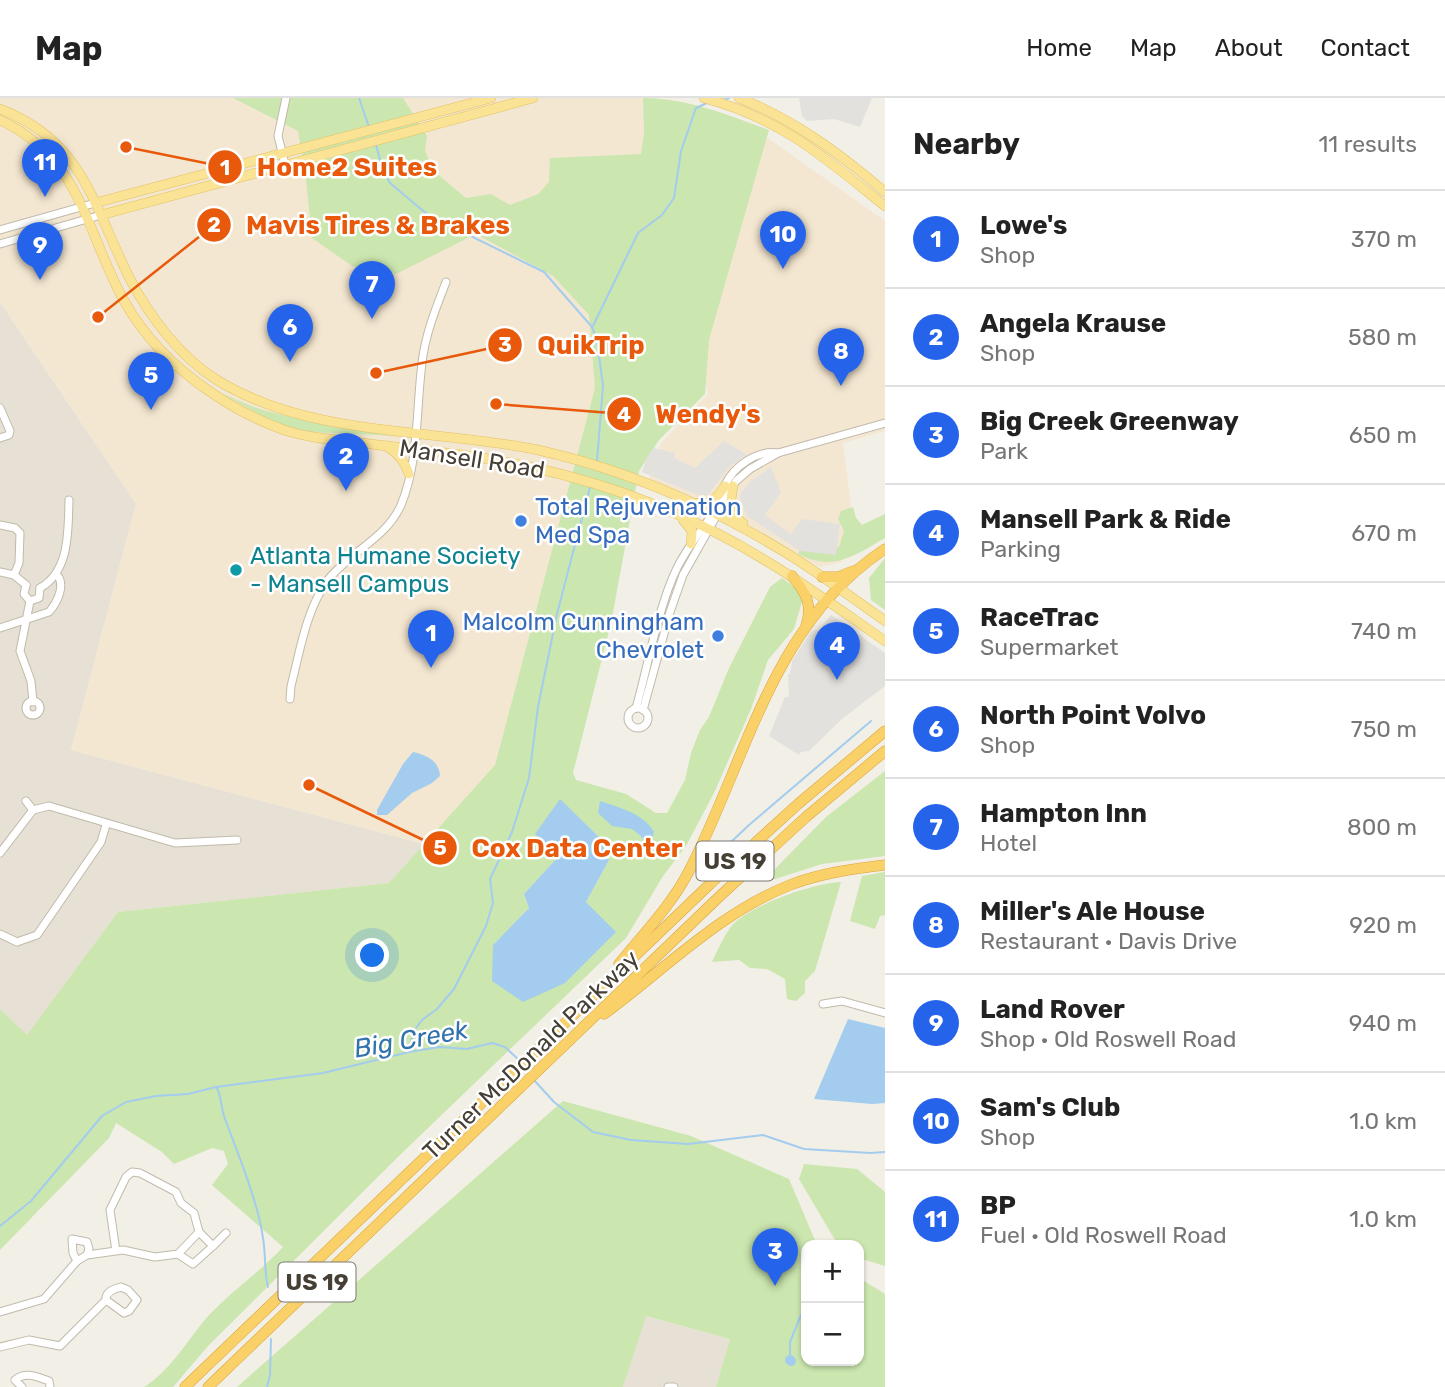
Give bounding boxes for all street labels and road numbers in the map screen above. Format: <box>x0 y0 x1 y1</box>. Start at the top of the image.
street label: Mansell Road <box>397 434 547 484</box>
road number: US 19 <box>696 842 774 880</box>
street label: Turner McDonald Parkway <box>417 944 645 1166</box>
road number: US 19 <box>278 1262 356 1302</box>

